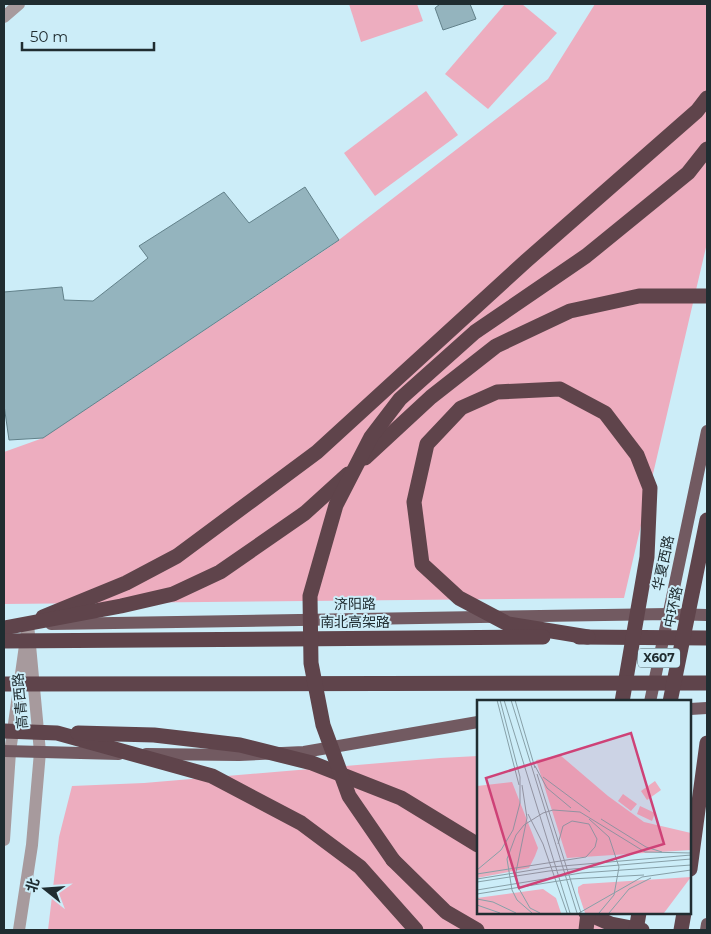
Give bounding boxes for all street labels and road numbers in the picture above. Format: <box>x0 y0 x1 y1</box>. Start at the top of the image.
street label: 华夏西路 <box>648 534 678 592</box>
street label: 中环路 <box>660 585 686 629</box>
street label: 济阳路 <box>334 595 376 613</box>
street label: 南北高架路 <box>320 613 390 631</box>
road number: X607 <box>638 648 680 668</box>
street label: 高青西路 <box>9 672 31 730</box>

